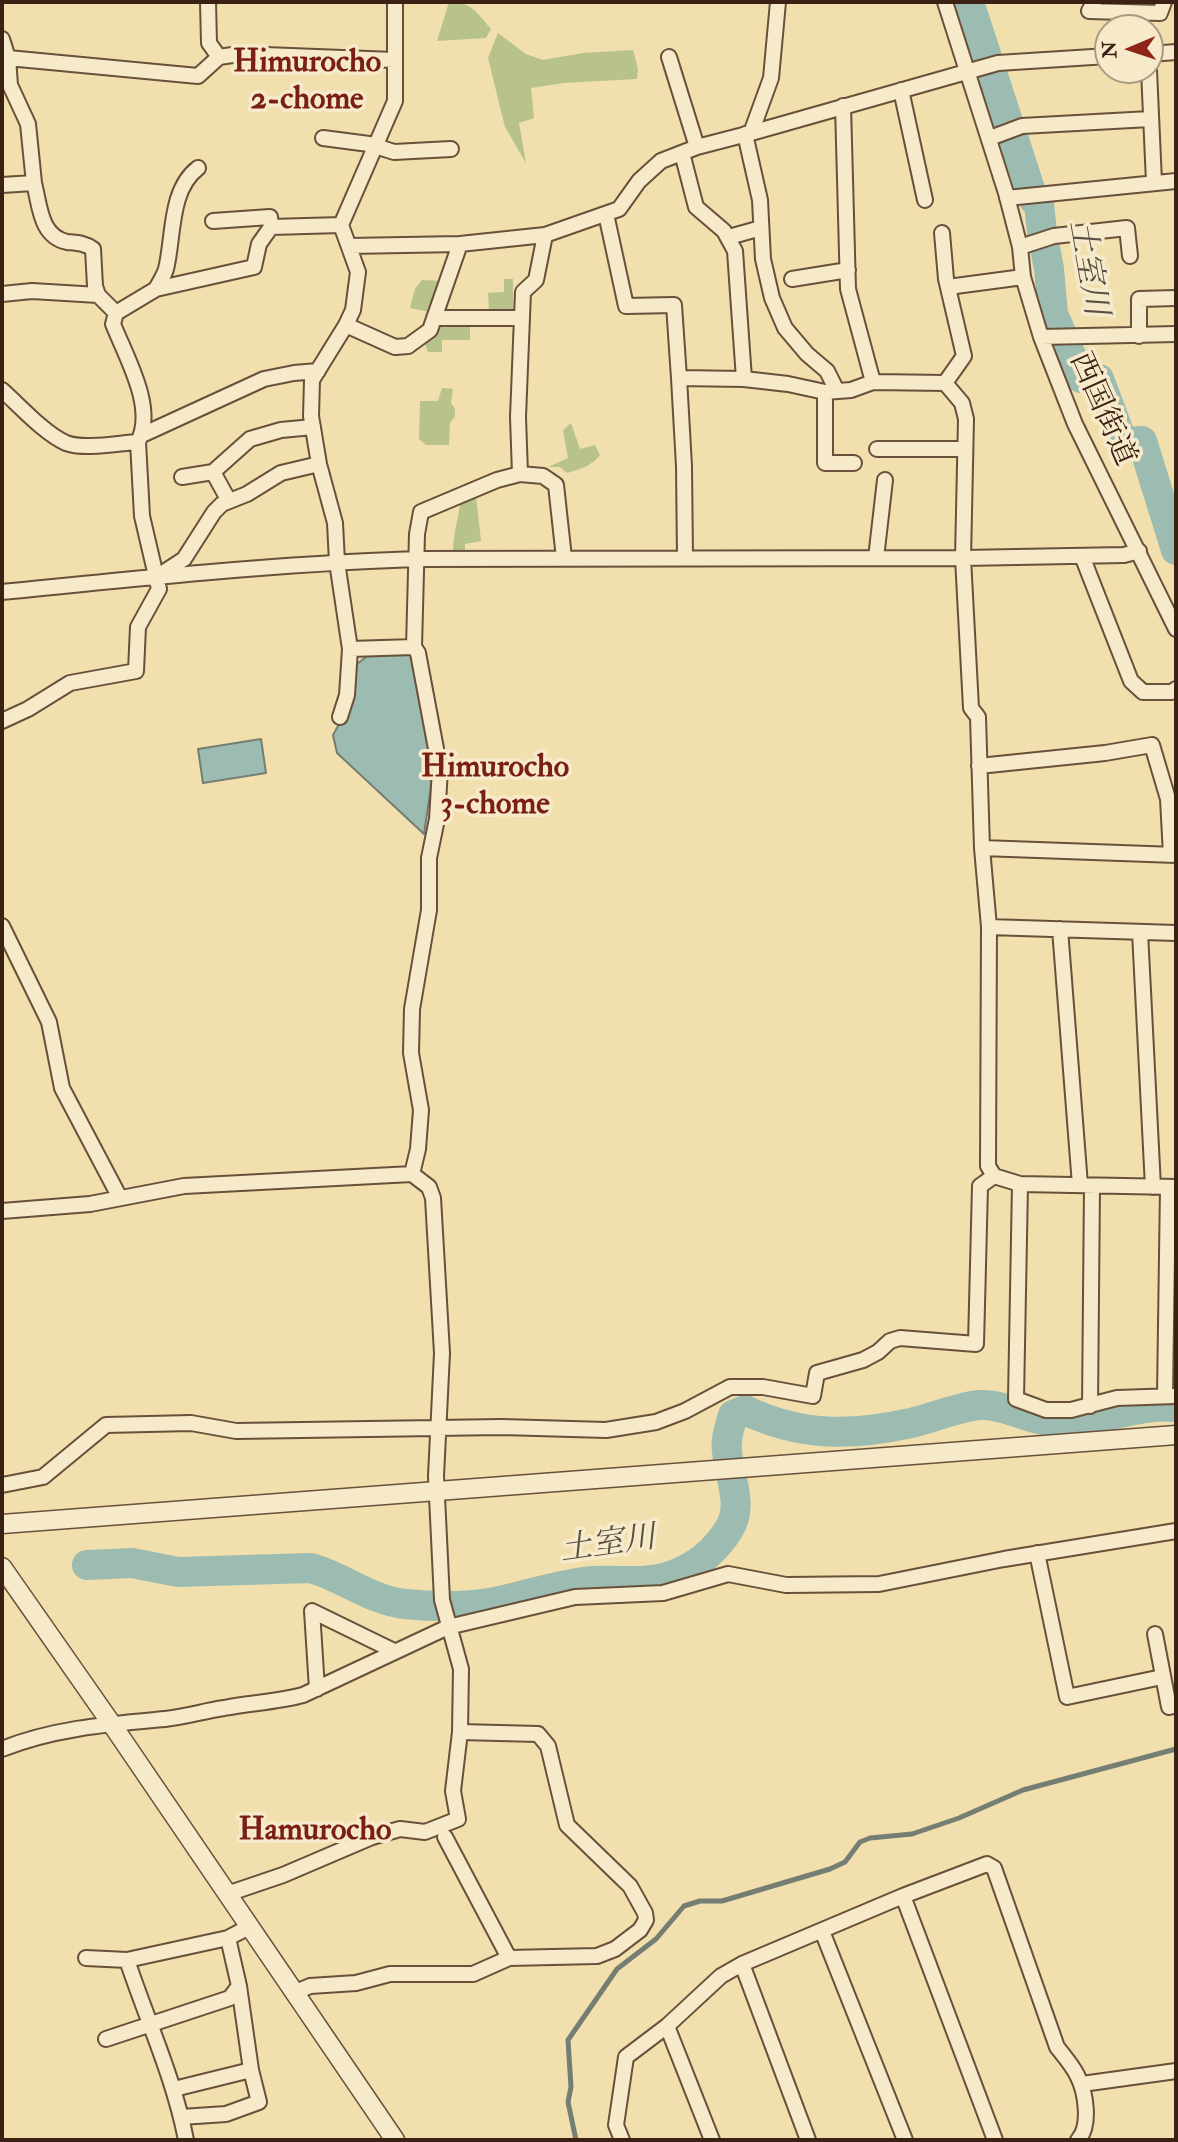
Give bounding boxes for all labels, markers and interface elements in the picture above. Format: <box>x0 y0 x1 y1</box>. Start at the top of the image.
north arrow <box>1094 14 1164 84</box>
text: N <box>1098 41 1122 59</box>
district label: Himurocho 2-chome <box>233 45 381 120</box>
water label: 土室川 <box>1059 217 1113 319</box>
street label: 西国街道 <box>1060 348 1142 472</box>
district label: Himurocho 3-chome <box>421 750 569 825</box>
water label: 土室川 <box>558 1520 658 1572</box>
district label: Hamurocho <box>239 1813 391 1851</box>

